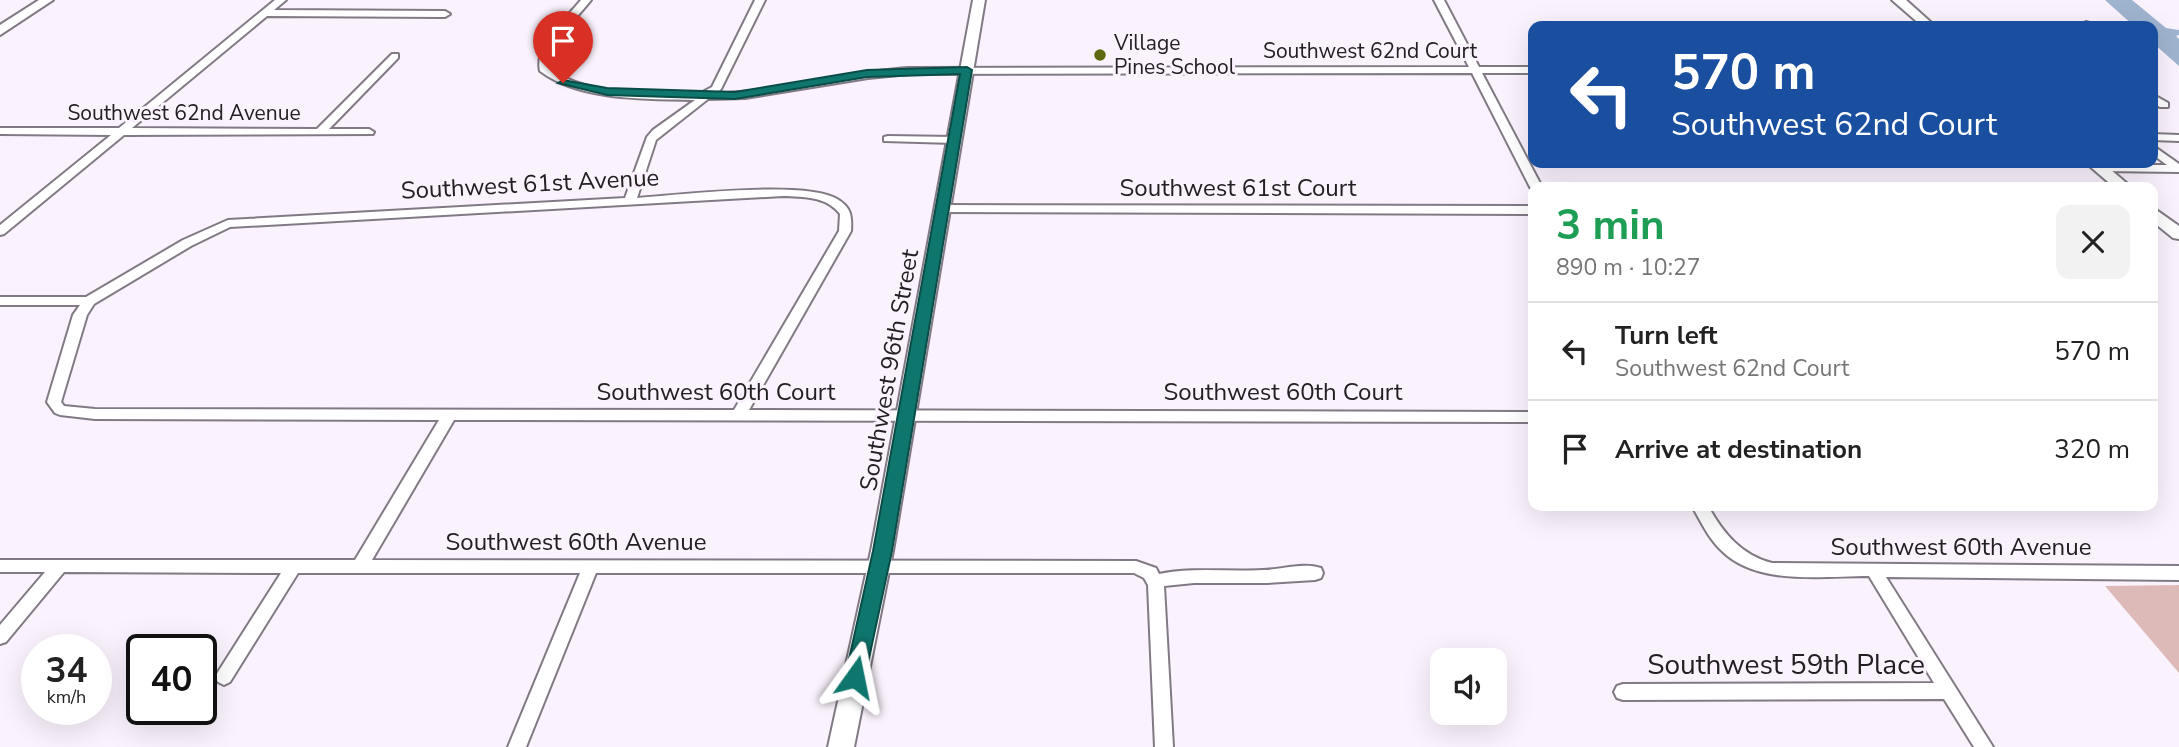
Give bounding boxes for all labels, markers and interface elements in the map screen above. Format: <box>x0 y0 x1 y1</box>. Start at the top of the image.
pin <box>533 11 593 83</box>
icon: arrive <box>544 22 582 60</box>
place label: Village Pines School <box>1113 29 1236 81</box>
street label: Southwest 62nd Court <box>1263 37 1478 65</box>
text: 570 m <box>1671 39 1815 106</box>
marker: Village Pines School <box>1092 47 1108 63</box>
icon: left <box>1556 49 1647 140</box>
street label: Southwest 62nd Avenue <box>67 99 301 127</box>
text: Southwest 62nd Court <box>1671 103 1997 146</box>
street label: Southwest 61st Avenue <box>400 161 660 207</box>
street label: Southwest 61st Court <box>1120 172 1357 204</box>
text: 3 min <box>1556 197 1665 254</box>
button: close <box>2056 205 2130 279</box>
street label: Southwest 96th Street <box>852 246 926 493</box>
text: 890 m · 10:27 <box>1556 252 1701 283</box>
text: Turn left <box>1615 318 1718 353</box>
icon: left <box>1556 332 1594 370</box>
text: 570 m <box>2054 334 2130 369</box>
text: Southwest 62nd Court <box>1615 353 1849 384</box>
street label: Southwest 60th Court <box>597 376 836 408</box>
street label: Southwest 60th Court <box>1164 376 1403 408</box>
icon: arrive <box>1556 430 1594 468</box>
text: Arrive at destination <box>1615 432 1862 467</box>
text: 320 m <box>2054 432 2130 467</box>
street label: Southwest 60th Avenue <box>446 526 706 558</box>
street label: Southwest 60th Avenue <box>1831 531 2091 563</box>
speed limit sign: 40 <box>126 634 217 725</box>
position arrow <box>818 640 892 714</box>
street label: Southwest 59th Place <box>1647 646 1925 684</box>
text: 34 <box>45 647 88 694</box>
map controls <box>1430 648 1507 725</box>
button: sound <box>1430 648 1507 725</box>
text: km/h <box>47 685 86 709</box>

